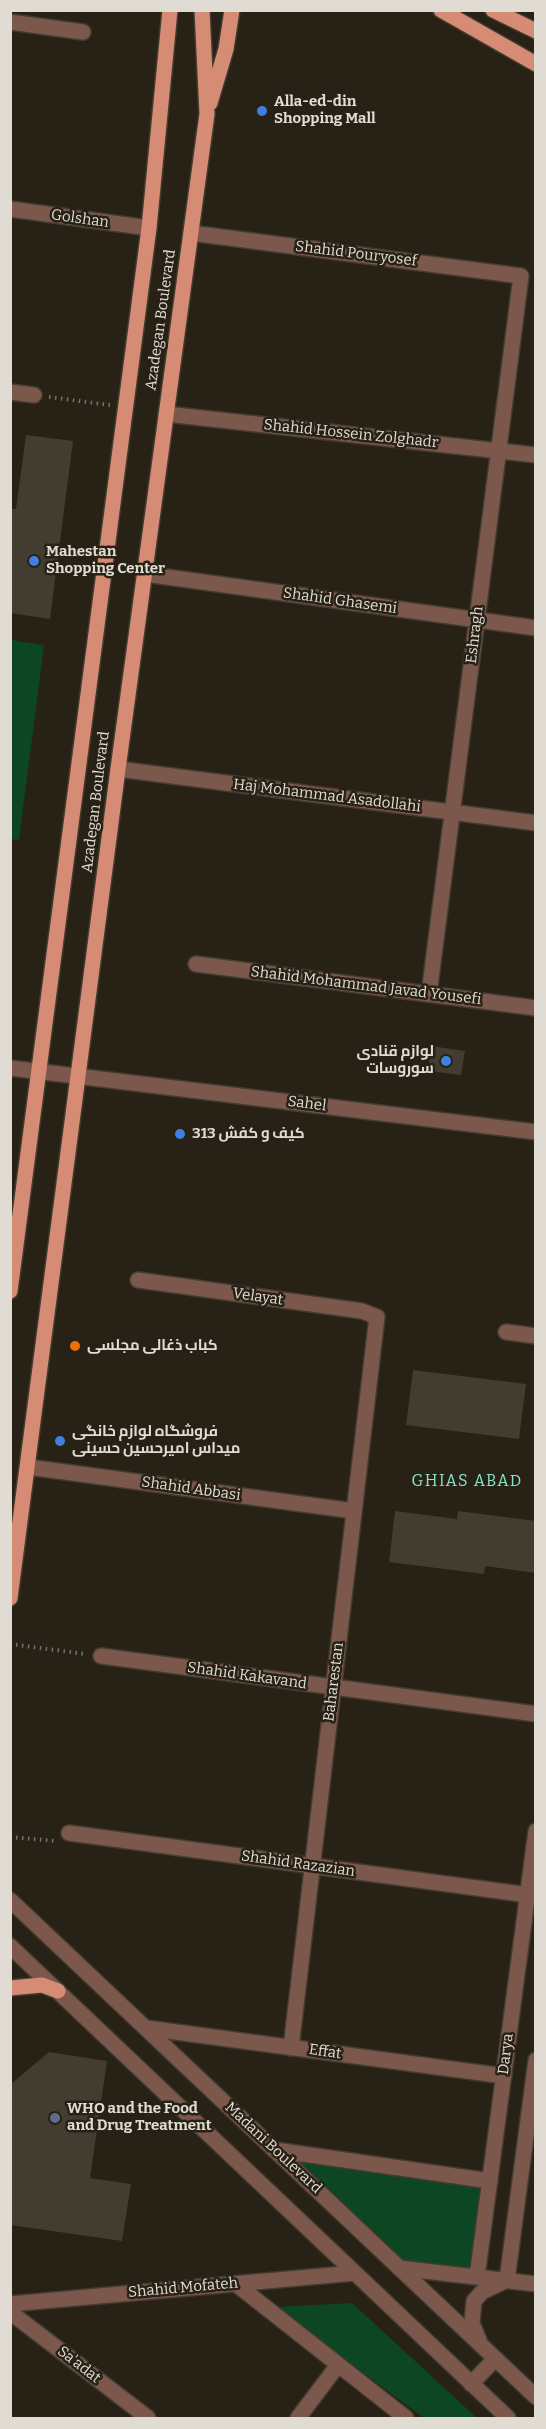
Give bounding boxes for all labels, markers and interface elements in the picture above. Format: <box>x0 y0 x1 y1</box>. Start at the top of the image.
place label: Alla-ed-din Shopping Mall <box>274 93 376 128</box>
marker: Alla-ed-din Shopping Mall <box>255 104 269 118</box>
street label: Golshan <box>50 206 110 232</box>
street label: Shahid Pouryosef <box>294 238 418 270</box>
street label: Azadegan Boulevard <box>142 248 180 392</box>
street label: Shahid Hossein Zolghadr <box>263 416 439 452</box>
place label: Mahestan Shopping Center <box>46 543 165 578</box>
marker: Mahestan Shopping Center <box>27 554 41 568</box>
street label: Shahid Ghasemi <box>282 584 398 618</box>
street label: Eshragh <box>463 605 487 665</box>
street label: Azadegan Boulevard <box>78 730 114 874</box>
street label: Haj Mohammad Asadollahi <box>232 776 422 816</box>
street label: Shahid Mohammad Javad Yousefi <box>250 963 482 1009</box>
place label: لوازم قنادی سوروسات <box>356 1043 434 1078</box>
marker: لوازم قنادی سوروسات <box>439 1054 453 1068</box>
street label: Sahel <box>287 1093 327 1115</box>
place label: کیف و کفش 313 <box>192 1125 305 1143</box>
marker: کیف و کفش 313 <box>173 1127 187 1141</box>
street label: Velayat <box>232 1285 284 1309</box>
place label: کباب ذغالی مجلسی <box>87 1337 218 1355</box>
marker: کباب ذغالی مجلسی <box>68 1339 82 1353</box>
place label: فروشگاه لوازم خانگی میداس امیرحسین حسینی <box>72 1423 240 1458</box>
marker: فروشگاه لوازم خانگی میداس امیرحسین حسینی <box>53 1434 67 1448</box>
district label: GHIAS ABAD <box>411 1472 523 1492</box>
street label: Shahid Abbasi <box>140 1473 242 1505</box>
street label: Baharestan <box>320 1641 348 1723</box>
street label: Shahid Kakavand <box>186 1659 308 1693</box>
street label: Shahid Razazian <box>240 1847 356 1881</box>
street label: Darya <box>495 2032 517 2076</box>
street label: Effat <box>307 2041 343 2063</box>
street label: Madani Boulevard <box>221 2099 325 2197</box>
place label: WHO and the Food and Drug Treatment <box>67 2100 212 2135</box>
marker: WHO and the Food and Drug Treatment <box>48 2111 62 2125</box>
street label: Shahid Mofateh <box>127 2274 239 2302</box>
street label: Sa'adat <box>54 2343 104 2387</box>

